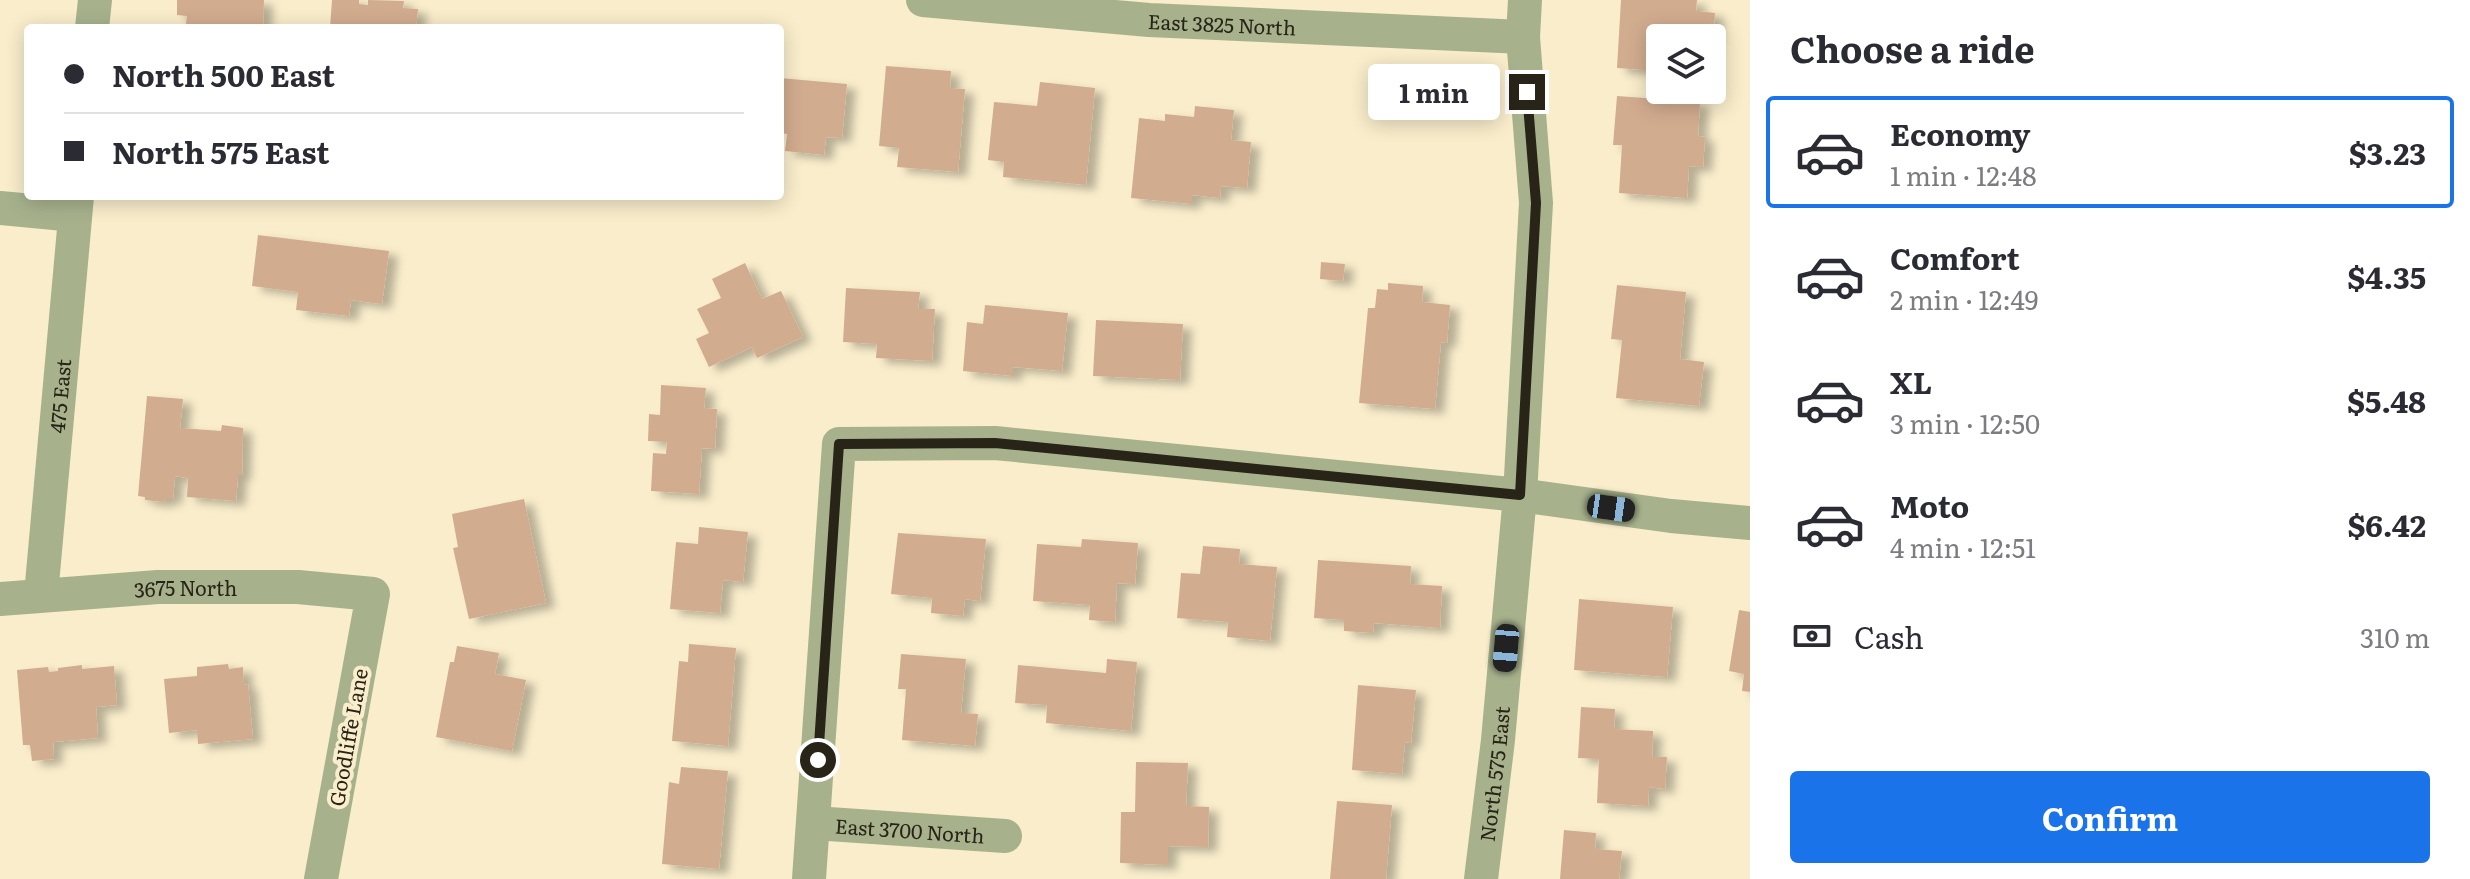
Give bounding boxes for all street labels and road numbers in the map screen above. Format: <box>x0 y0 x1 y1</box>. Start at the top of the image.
street label: East 3825 North <box>1147 5 1297 42</box>
street label: 475 East <box>41 357 77 434</box>
street label: 3675 North <box>133 572 237 604</box>
street label: Goodliffe Lane <box>320 666 374 808</box>
street label: North 575 East <box>1471 705 1516 843</box>
street label: East 3700 North <box>834 809 986 850</box>

